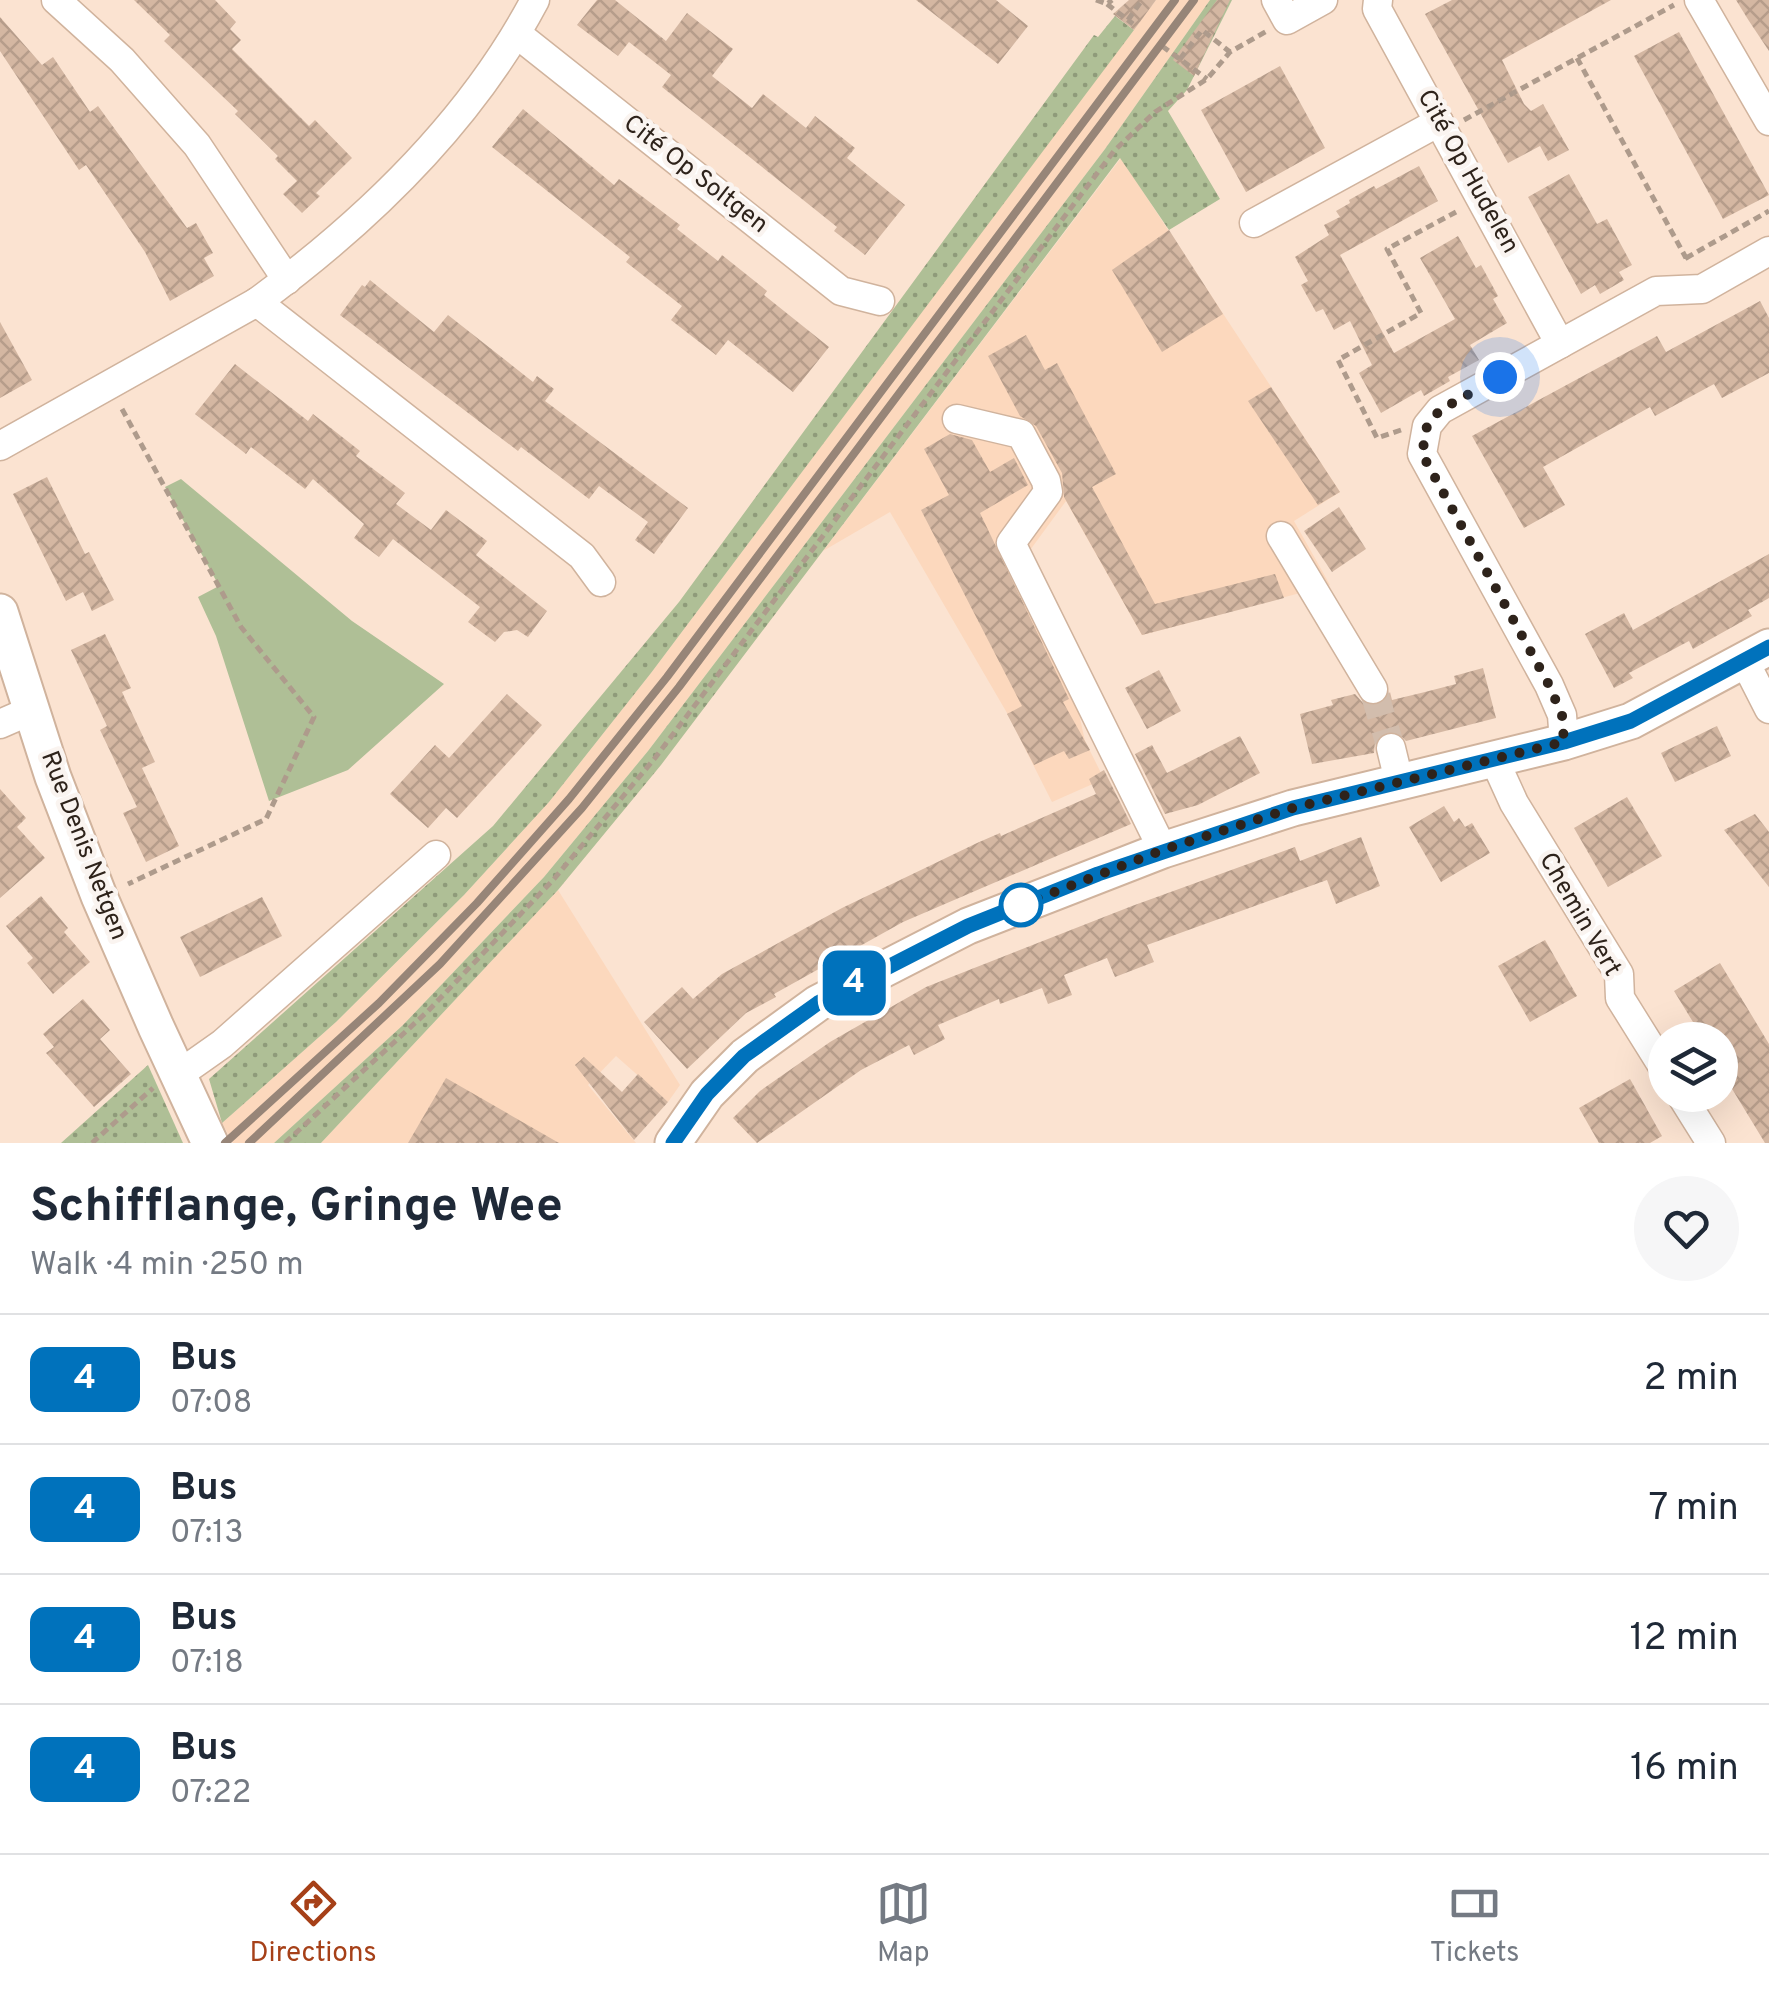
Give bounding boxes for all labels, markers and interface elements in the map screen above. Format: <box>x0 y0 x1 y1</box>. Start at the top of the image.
street label: Cité Op Hudelen <box>1409 84 1525 260</box>
street label: Cité Op Soltgen <box>616 108 774 242</box>
your location <box>1475 352 1525 402</box>
street label: Rue Denis Netgen <box>32 747 134 945</box>
street label: Chemin Vert <box>1531 847 1627 983</box>
unlabelled marker <box>1000 884 1042 926</box>
line badge: 4 <box>822 950 886 1016</box>
text: 4 <box>843 961 865 1005</box>
map controls <box>1648 1022 1738 1112</box>
button: layers <box>1648 1022 1738 1112</box>
button: heart <box>1634 1176 1739 1281</box>
text: Schifflange, Gringe Wee <box>30 1178 563 1238</box>
text: Walk · 4 min · 250 m <box>30 1246 304 1286</box>
text: Bus <box>170 1335 237 1384</box>
text: 2 min <box>1644 1355 1739 1404</box>
text: 4 <box>74 1357 96 1401</box>
text: 07:08 <box>170 1384 252 1424</box>
text: Bus <box>170 1465 237 1514</box>
text: 7 min <box>1649 1485 1739 1534</box>
text: 4 <box>74 1487 96 1531</box>
text: 07:13 <box>170 1514 243 1554</box>
text: Bus <box>170 1595 237 1644</box>
text: 12 min <box>1629 1615 1739 1664</box>
text: 4 <box>74 1617 96 1661</box>
text: 07:18 <box>170 1644 244 1684</box>
text: Bus <box>170 1725 237 1774</box>
text: 16 min <box>1630 1745 1739 1794</box>
text: 4 <box>74 1747 96 1791</box>
text: 07:22 <box>170 1774 251 1814</box>
tab: Directions <box>250 1876 377 1972</box>
tab: Map <box>876 1876 931 1972</box>
tab: Tickets <box>1430 1876 1519 1972</box>

